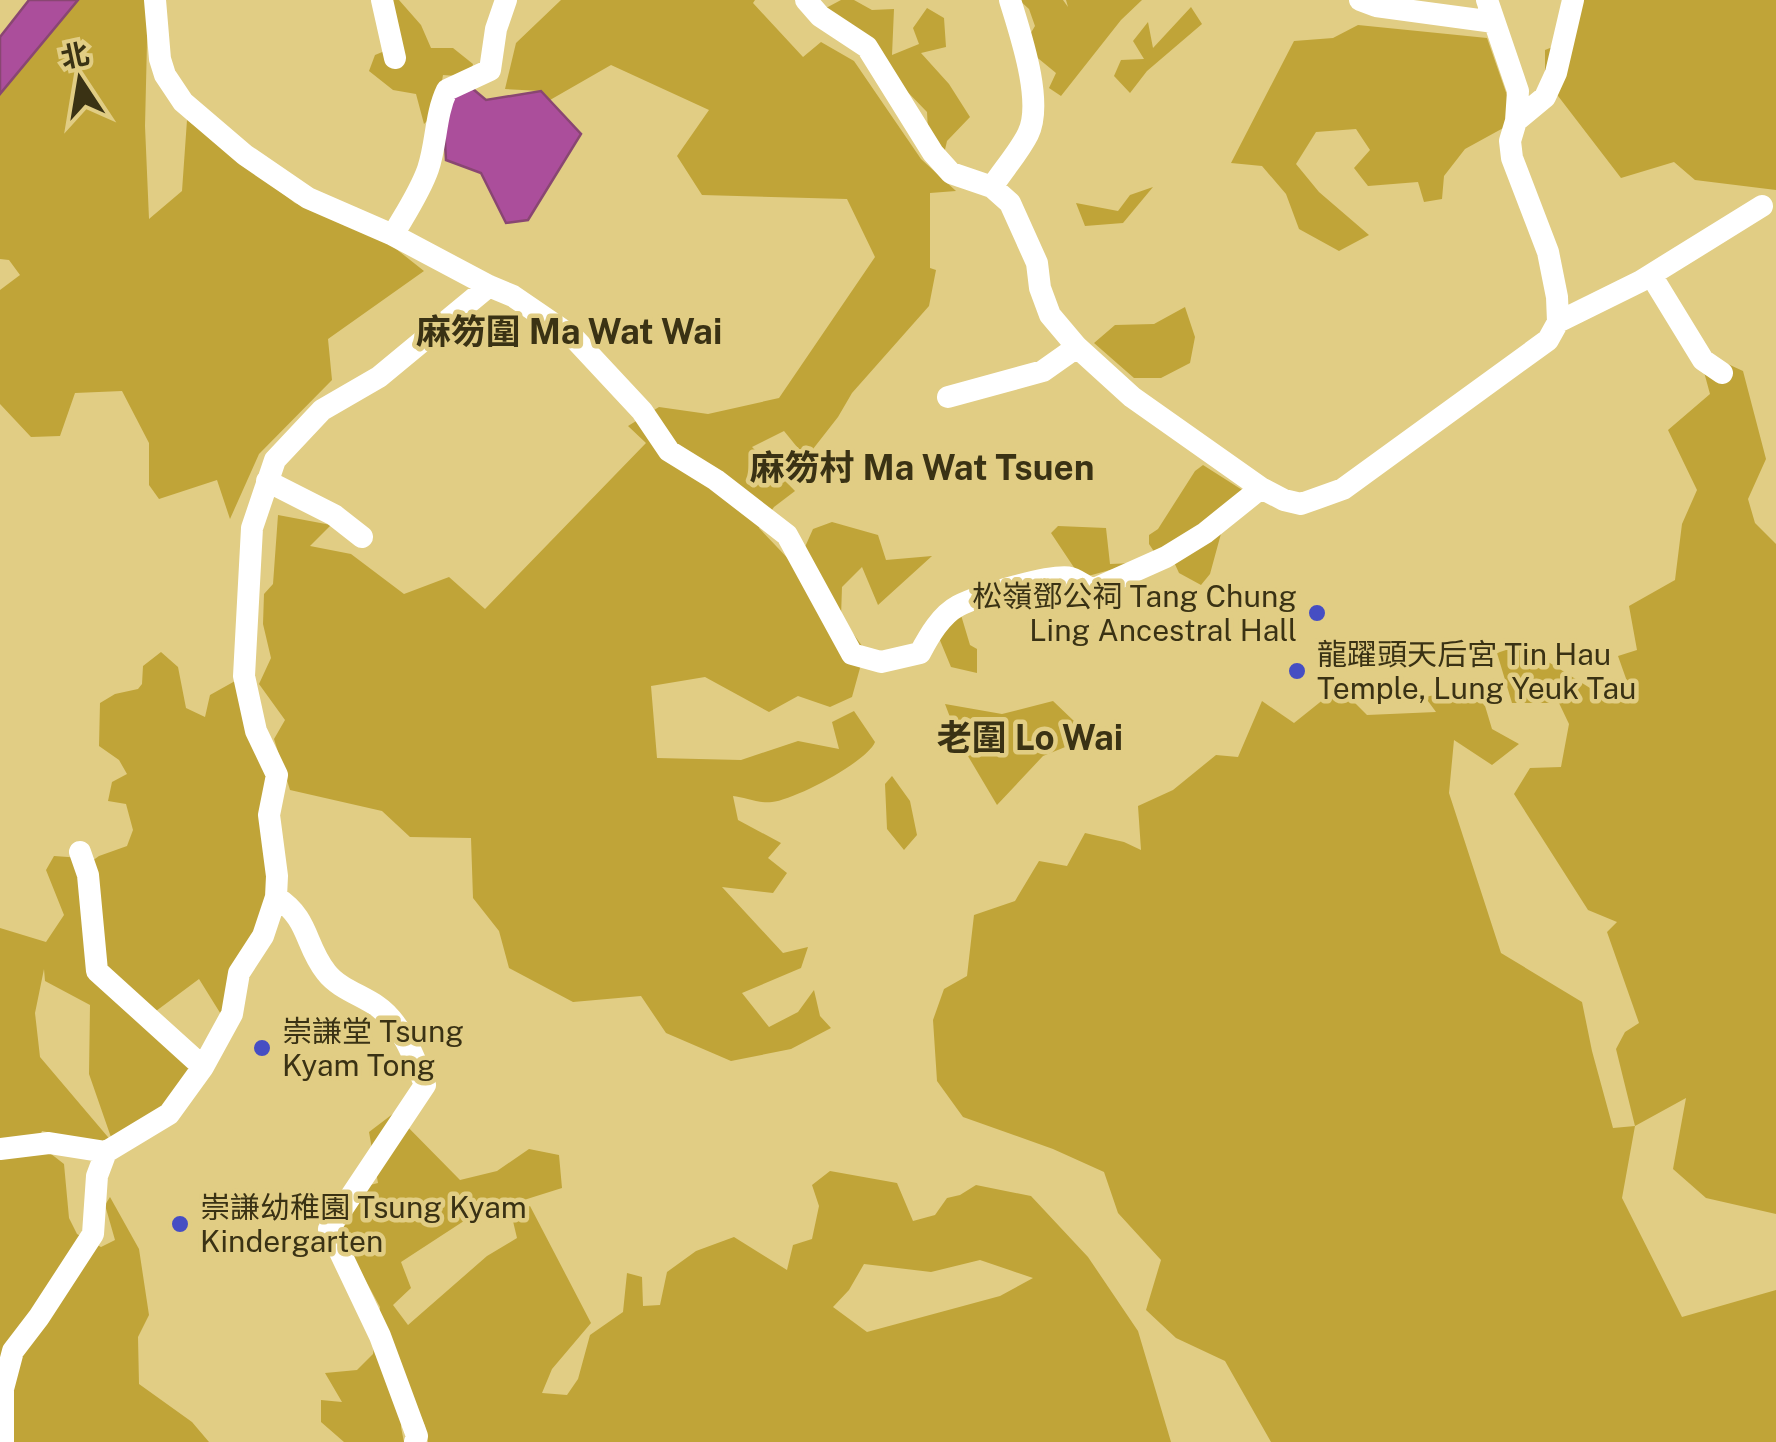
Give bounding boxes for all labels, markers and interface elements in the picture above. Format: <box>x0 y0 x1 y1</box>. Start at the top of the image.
north arrow <box>30 30 130 130</box>
text: 北 <box>58 36 92 74</box>
district label: 麻笏圍 Ma Wat Wai <box>416 311 722 352</box>
district label: 麻笏村 Ma Wat Tsuen <box>750 447 1094 488</box>
place label: 松嶺鄧公祠 Tang Chung Ling Ancestral Hall <box>972 578 1297 648</box>
marker: 松嶺鄧公祠 Tang Chung Ling Ancestral Hall <box>1306 602 1328 624</box>
place label: 龍躍頭天后宮 Tin Hau Temple, Lung Yeuk Tau <box>1317 636 1637 706</box>
marker: 龍躍頭天后宮 Tin Hau Temple, Lung Yeuk Tau <box>1286 660 1308 682</box>
district label: 老圍 Lo Wai <box>937 717 1123 758</box>
place label: 崇謙堂 Tsung Kyam Tong <box>282 1013 464 1083</box>
marker: 崇謙堂 Tsung Kyam Tong <box>251 1037 273 1059</box>
place label: 崇謙幼稚園 Tsung Kyam Kindergarten <box>200 1189 527 1259</box>
marker: 崇謙幼稚園 Tsung Kyam Kindergarten <box>169 1213 191 1235</box>

